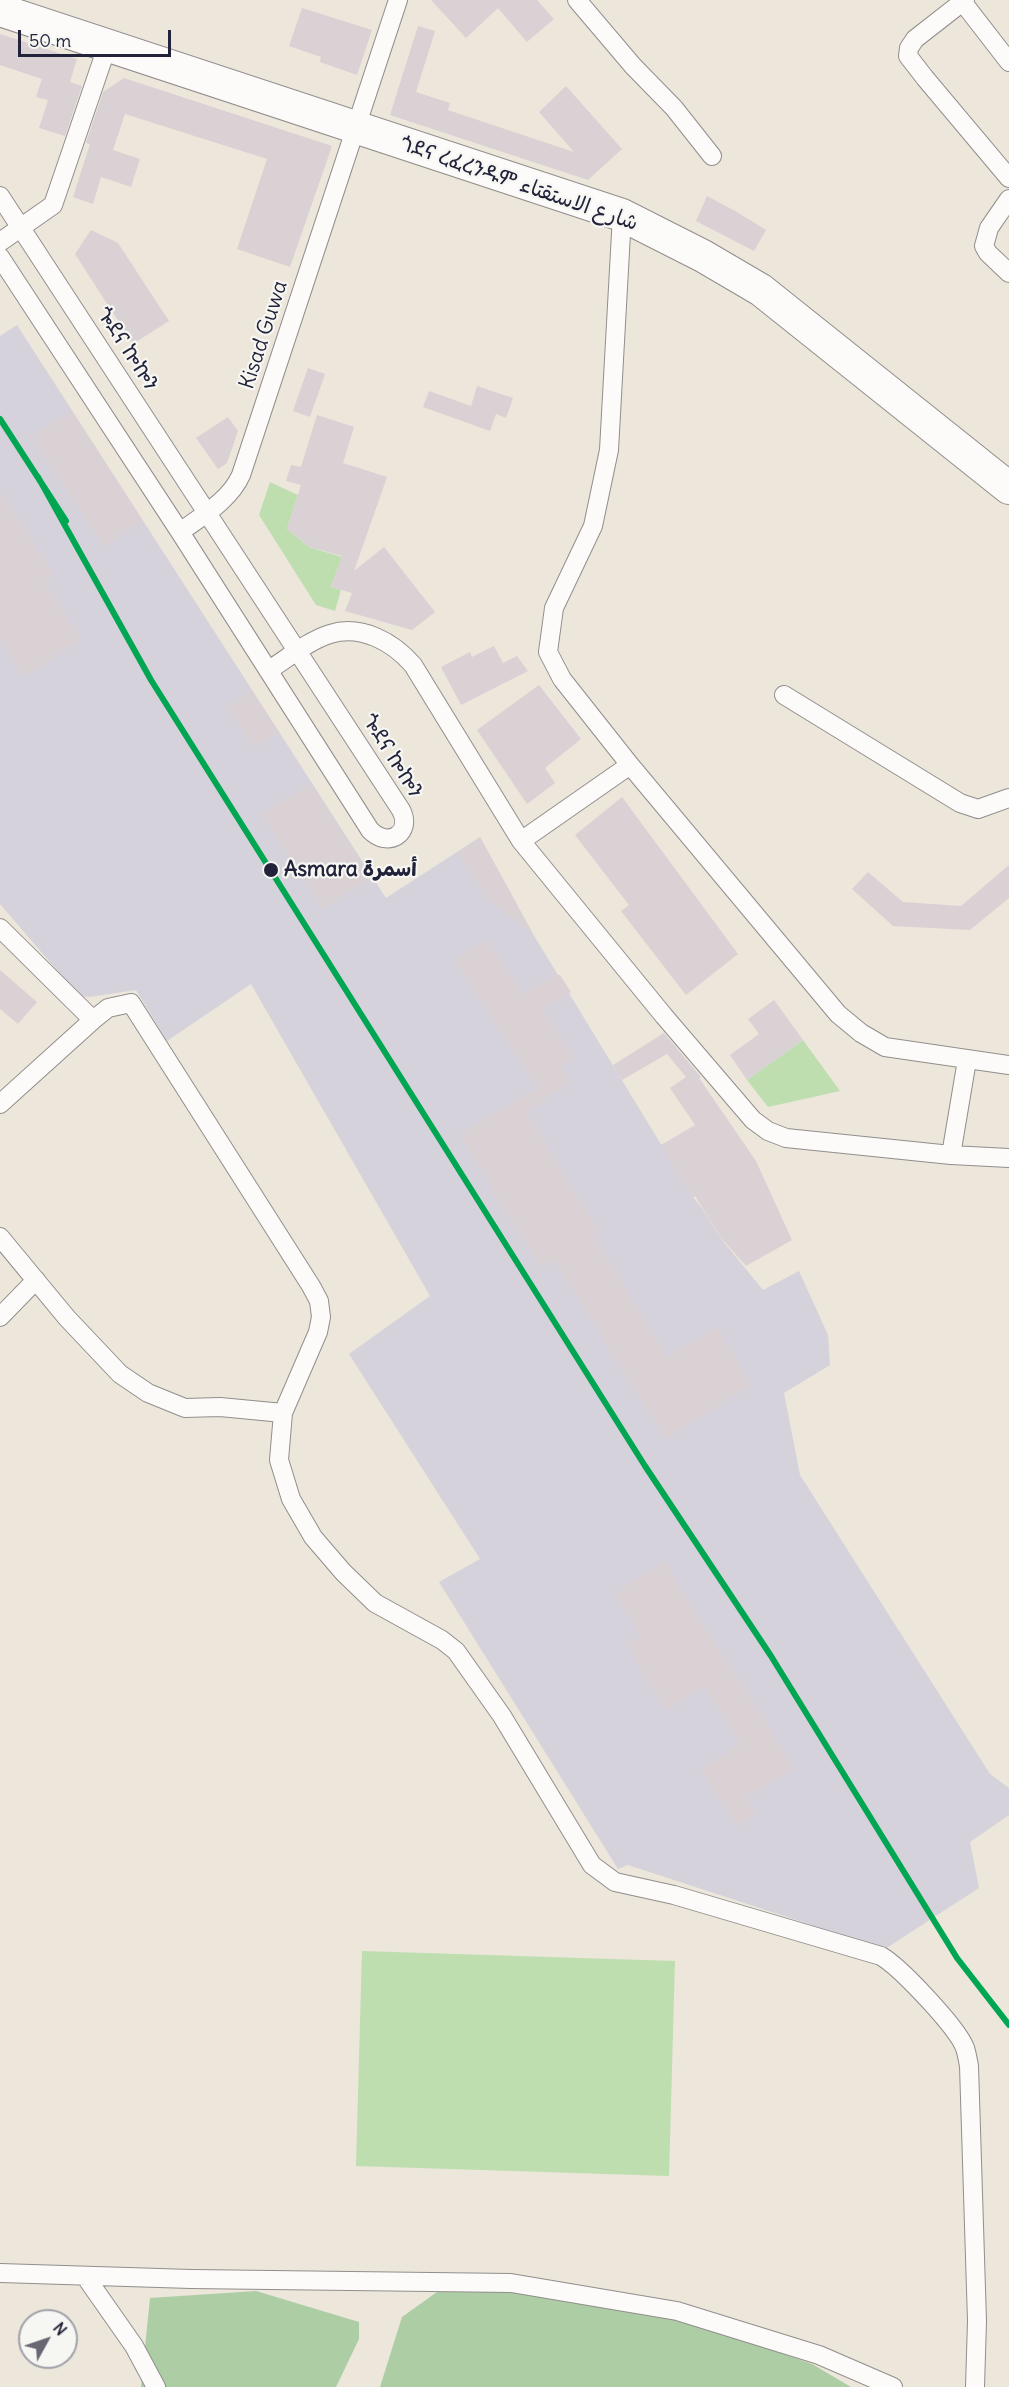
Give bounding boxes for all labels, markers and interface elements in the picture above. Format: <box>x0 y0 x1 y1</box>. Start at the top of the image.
scale bar <box>21 18 174 56</box>
text: 50 m <box>29 29 71 52</box>
street label: ጎደና ረፈረንዱም شارع الاستقتاء <box>397 131 641 237</box>
street label: Kisad Guwa <box>235 278 293 392</box>
street label: ጐደና ኰኰን <box>91 303 163 395</box>
street label: ጐደና ኰኰን <box>356 709 428 803</box>
place label: Asmara أسمرة <box>284 857 417 883</box>
marker: Asmara أسمرة <box>262 861 280 879</box>
north arrow <box>18 2309 78 2369</box>
text: N <box>49 2318 71 2339</box>

